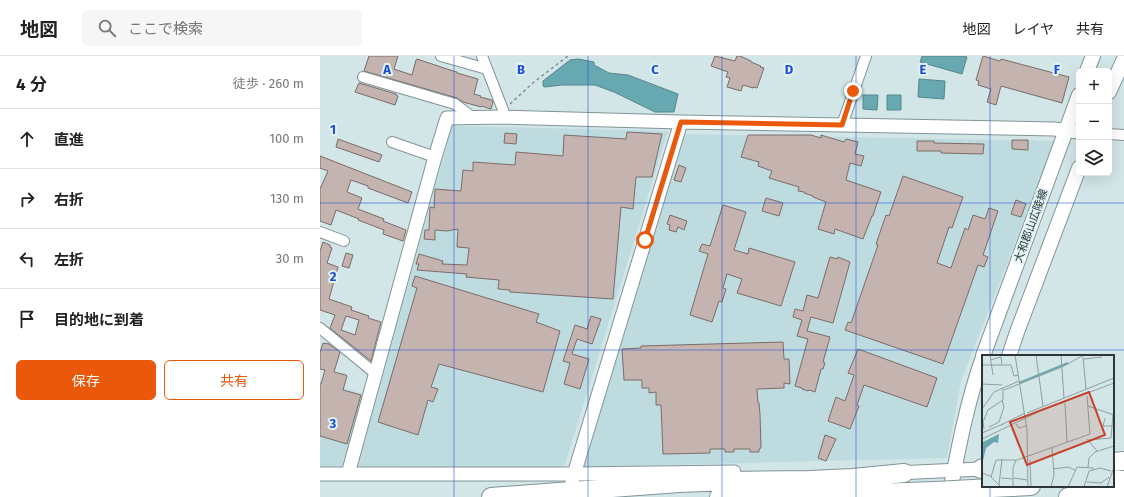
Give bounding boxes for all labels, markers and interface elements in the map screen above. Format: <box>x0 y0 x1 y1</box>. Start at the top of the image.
search box <box>82 10 362 46</box>
icon: search <box>96 17 118 39</box>
text: 地図 <box>20 18 58 41</box>
text: ここで検索 <box>128 20 203 38</box>
text: 地図 <box>962 21 990 38</box>
text: レイヤ <box>1012 21 1054 38</box>
text: 共有 <box>1076 21 1104 38</box>
text: A <box>382 62 391 77</box>
text: B <box>517 62 525 77</box>
text: C <box>651 62 659 77</box>
text: D <box>785 62 794 77</box>
text: E <box>920 62 927 77</box>
text: F <box>1054 62 1061 77</box>
map controls <box>1076 68 1112 176</box>
button: + <box>1076 68 1112 104</box>
text: 4 分 <box>16 74 47 95</box>
text: 徒歩 · 260 m <box>233 76 304 91</box>
route end <box>844 82 862 100</box>
button: − <box>1076 104 1112 140</box>
text: 1 <box>330 122 336 137</box>
icon: ahead <box>16 128 38 150</box>
text: 直進 <box>54 131 84 149</box>
text: 100 m <box>269 131 304 146</box>
button: layers <box>1076 140 1112 176</box>
icon: right <box>16 188 38 210</box>
street label: 大和郡山広陵線 <box>1012 188 1050 264</box>
text: 右折 <box>54 191 84 209</box>
text: 130 m <box>270 191 304 206</box>
route start <box>636 231 654 249</box>
icon: left <box>16 248 38 270</box>
text: 左折 <box>54 251 84 269</box>
text: 30 m <box>276 251 304 266</box>
text: 2 <box>330 269 337 284</box>
icon: arrive <box>16 308 38 330</box>
text: 目的地に到着 <box>54 311 144 329</box>
inset map <box>982 355 1114 487</box>
button: 保存 <box>16 360 156 400</box>
button: 共有 <box>164 360 304 400</box>
text: 3 <box>329 416 337 431</box>

